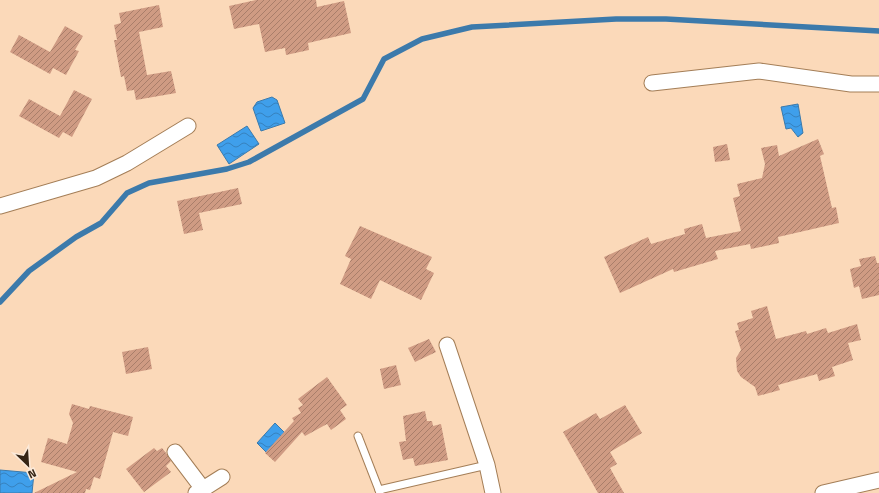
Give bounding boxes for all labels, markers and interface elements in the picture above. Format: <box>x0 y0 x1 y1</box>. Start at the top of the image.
north arrow <box>8 445 48 485</box>
text: N <box>25 465 39 483</box>

